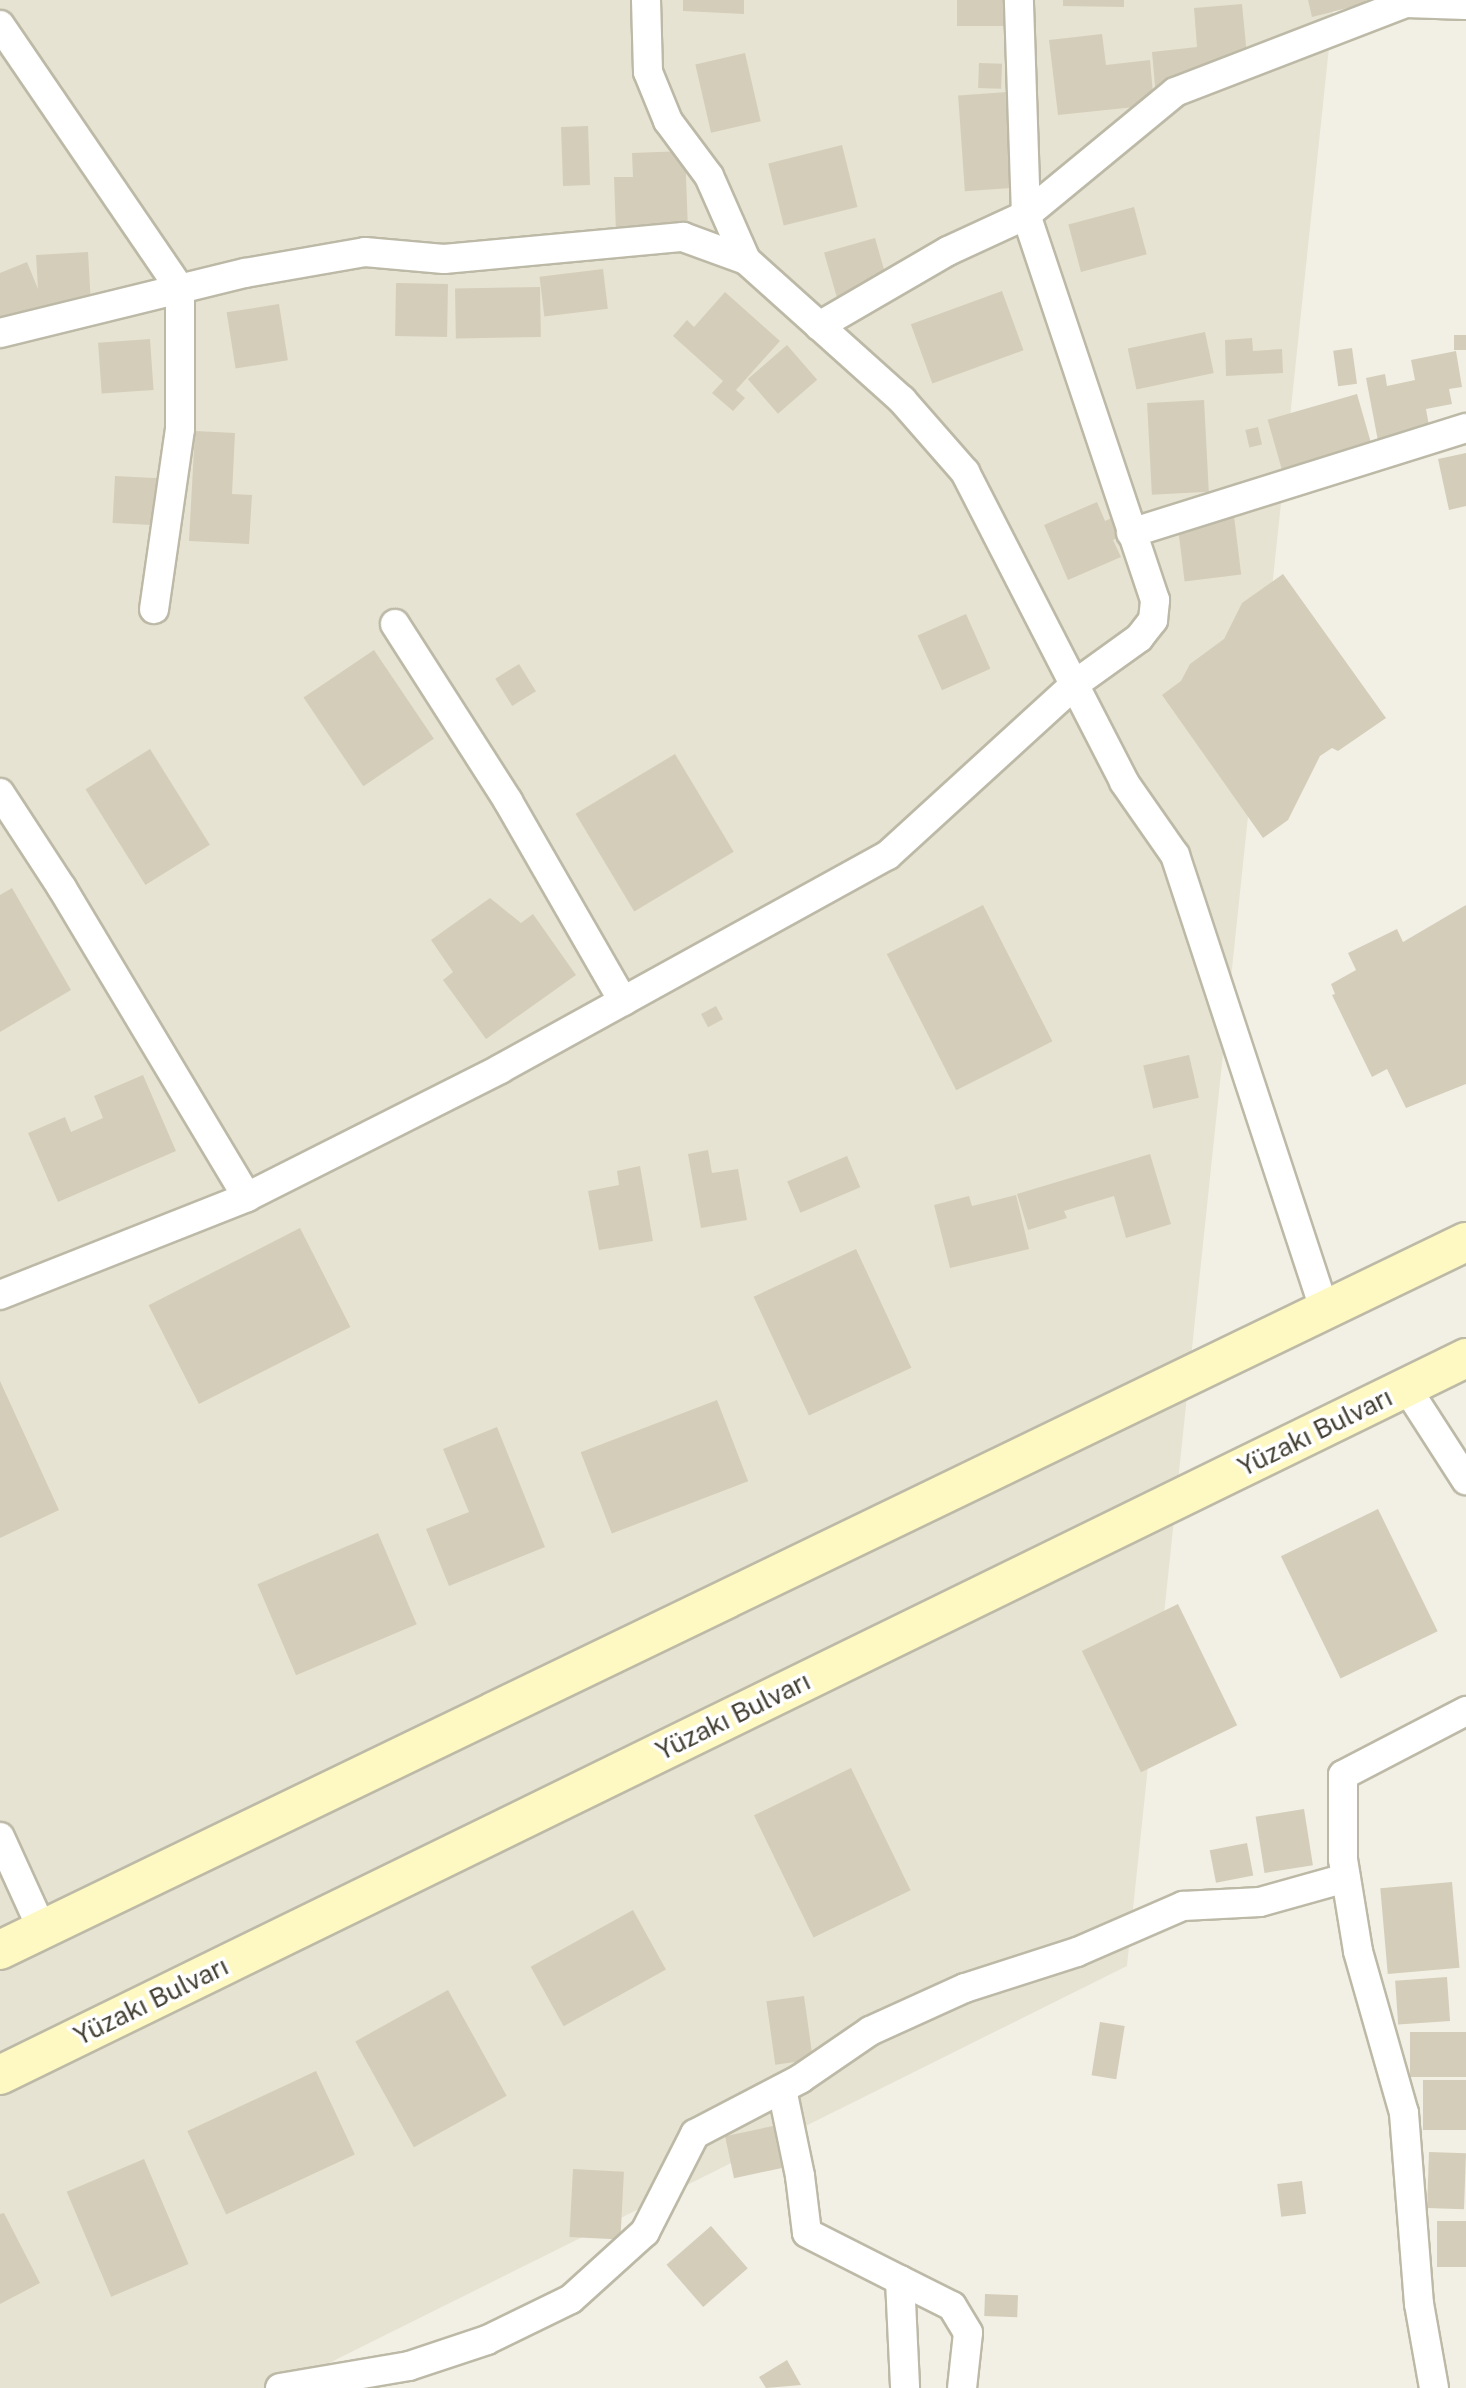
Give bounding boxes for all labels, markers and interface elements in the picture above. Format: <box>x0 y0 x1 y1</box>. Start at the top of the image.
street label: Yüzakı Bulvarı <box>1233 1381 1397 1483</box>
street label: Yüzakı Bulvarı <box>651 1665 815 1767</box>
street label: Yüzakı Bulvarı <box>69 1950 233 2052</box>

